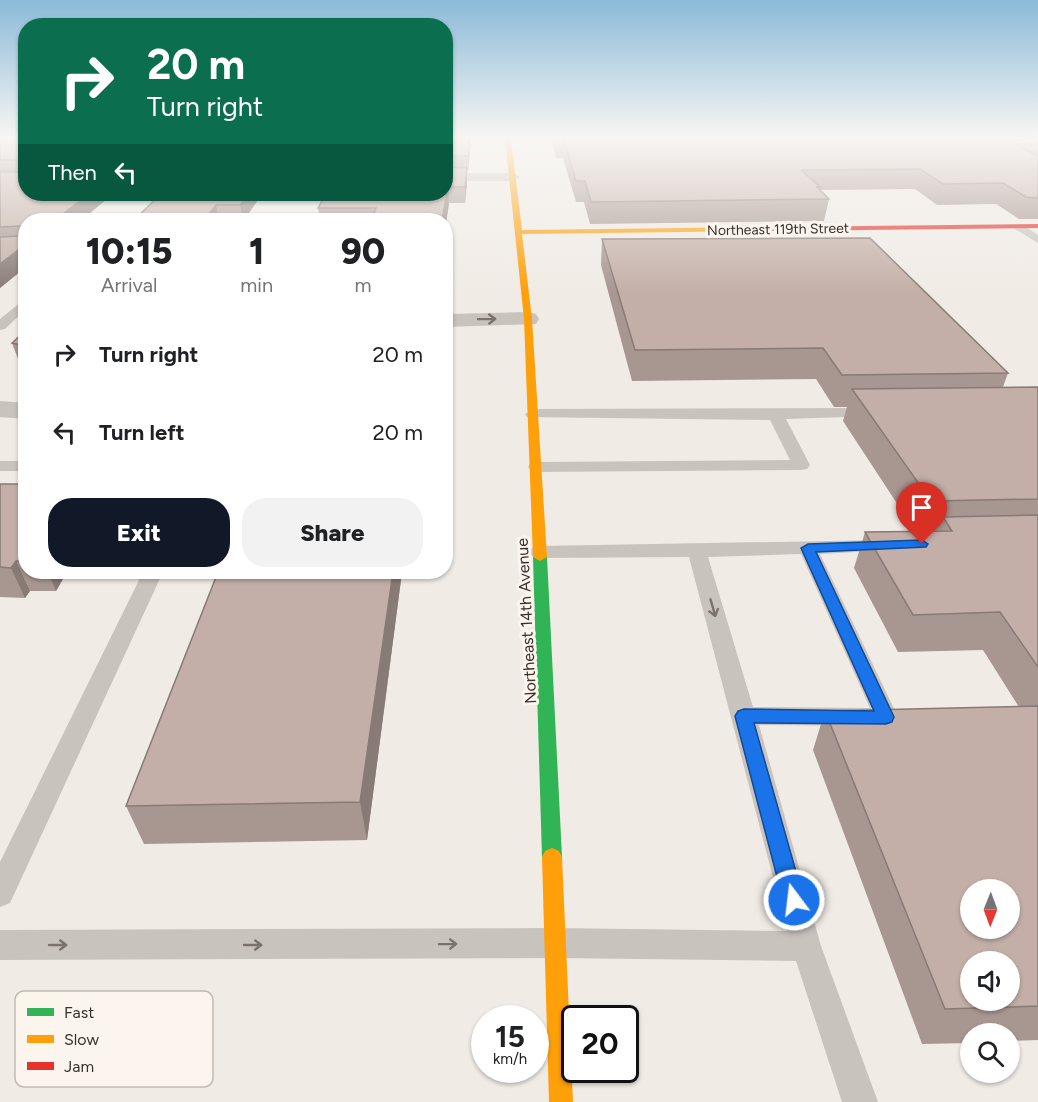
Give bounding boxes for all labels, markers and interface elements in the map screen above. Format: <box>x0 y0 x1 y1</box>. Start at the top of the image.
text: 20 m <box>147 39 245 90</box>
icon: right <box>48 42 126 120</box>
text: Turn right <box>147 90 263 123</box>
icon: left <box>109 156 142 189</box>
text: Then <box>48 159 97 186</box>
street label: Northeast 119th Street <box>707 220 849 239</box>
text: 10:15 <box>86 230 173 273</box>
text: 1 <box>249 230 264 273</box>
text: 90 <box>341 230 385 273</box>
text: Arrival <box>101 273 157 297</box>
text: min <box>240 273 273 297</box>
text: m <box>355 273 372 297</box>
one-way arrow <box>476 313 496 325</box>
icon: right <box>48 338 81 371</box>
text: Turn right <box>99 341 198 368</box>
text: 20 m <box>372 341 423 368</box>
icon: left <box>48 416 81 449</box>
text: Turn left <box>99 419 185 446</box>
text: 20 m <box>372 419 423 446</box>
pin <box>896 482 947 544</box>
icon: arrive <box>905 491 938 524</box>
button: Exit <box>48 498 230 567</box>
button: Share <box>242 498 423 567</box>
street label: Northeast 14th Avenue <box>513 537 540 704</box>
one-way arrow <box>708 598 719 617</box>
position arrow <box>762 868 826 932</box>
north arrow <box>960 879 1020 939</box>
map controls <box>960 879 1020 1083</box>
one-way arrow <box>438 938 458 950</box>
one-way arrow <box>48 939 68 951</box>
one-way arrow <box>243 939 263 951</box>
button: sound <box>960 951 1020 1011</box>
legend <box>15 991 213 1087</box>
text: Fast <box>64 1003 94 1022</box>
speed limit sign: 20 <box>561 1005 639 1083</box>
text: 15 <box>495 1018 525 1055</box>
button: search <box>960 1023 1020 1083</box>
text: Slow <box>64 1030 99 1049</box>
text: km/h <box>493 1050 527 1068</box>
text: Jam <box>64 1057 94 1076</box>

